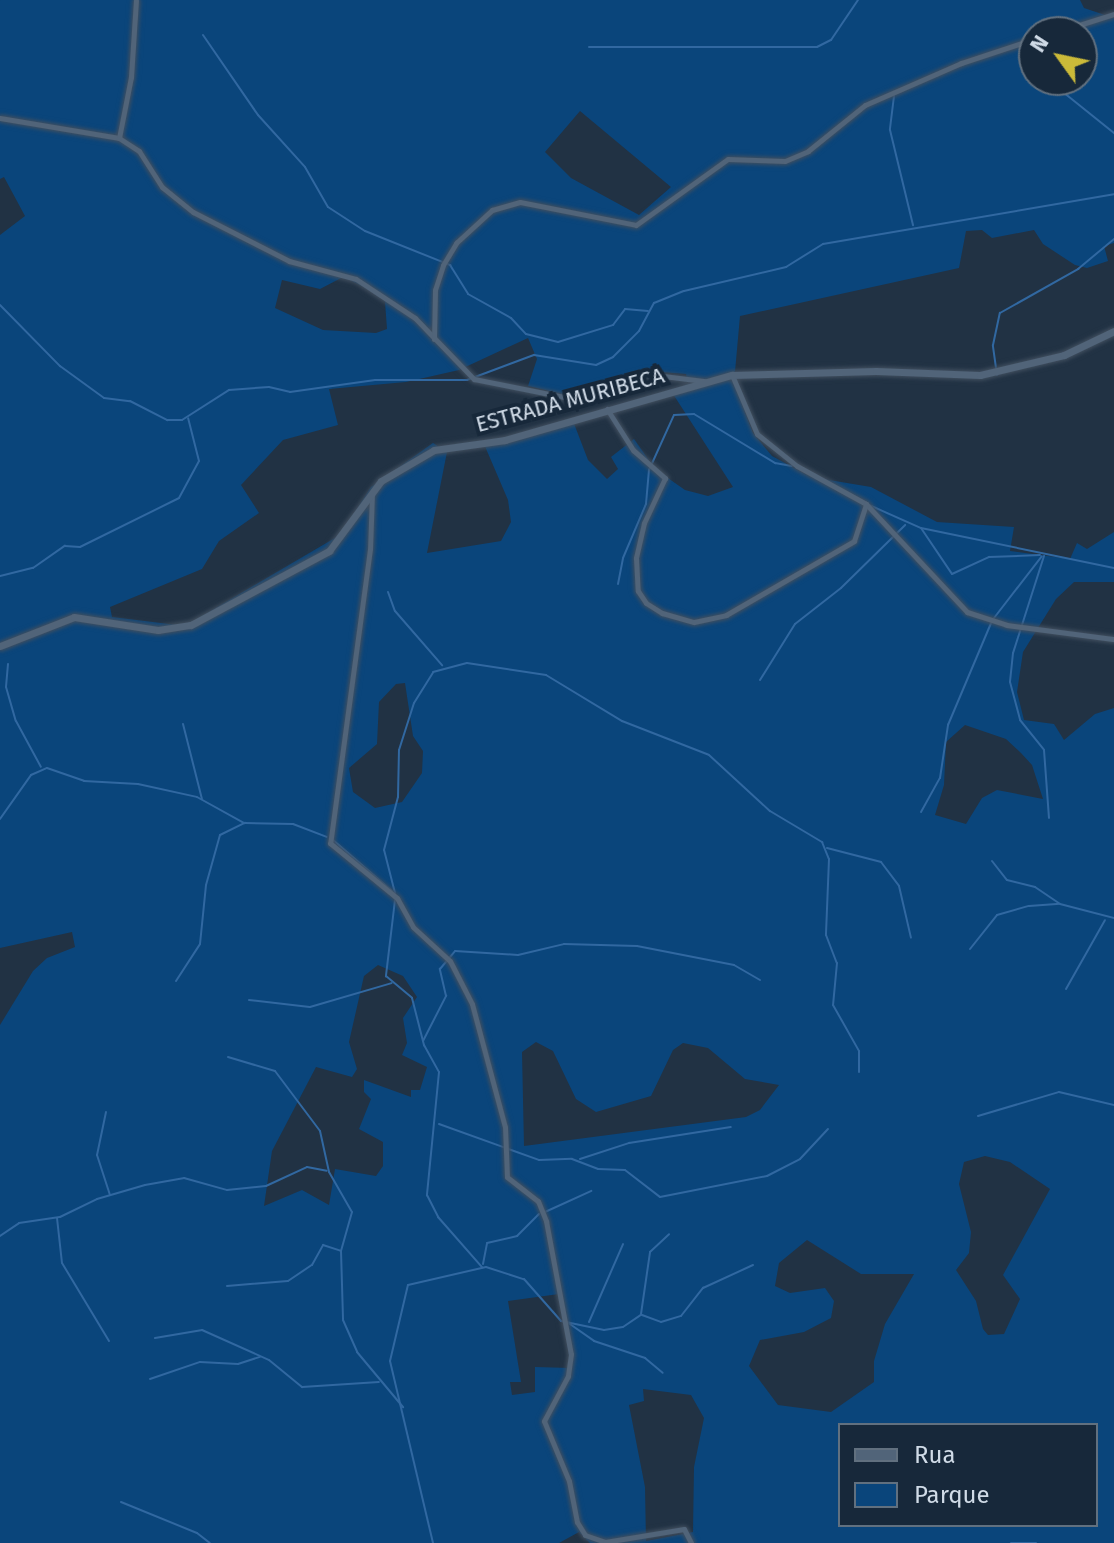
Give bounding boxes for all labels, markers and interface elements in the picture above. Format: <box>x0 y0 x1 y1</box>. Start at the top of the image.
north arrow <box>1018 16 1098 96</box>
text: N <box>1024 30 1054 57</box>
street label: ESTRADA MURIBECA <box>473 362 667 438</box>
legend <box>838 1423 1098 1527</box>
text: Rua <box>914 1441 956 1469</box>
text: Parque <box>914 1481 990 1509</box>

